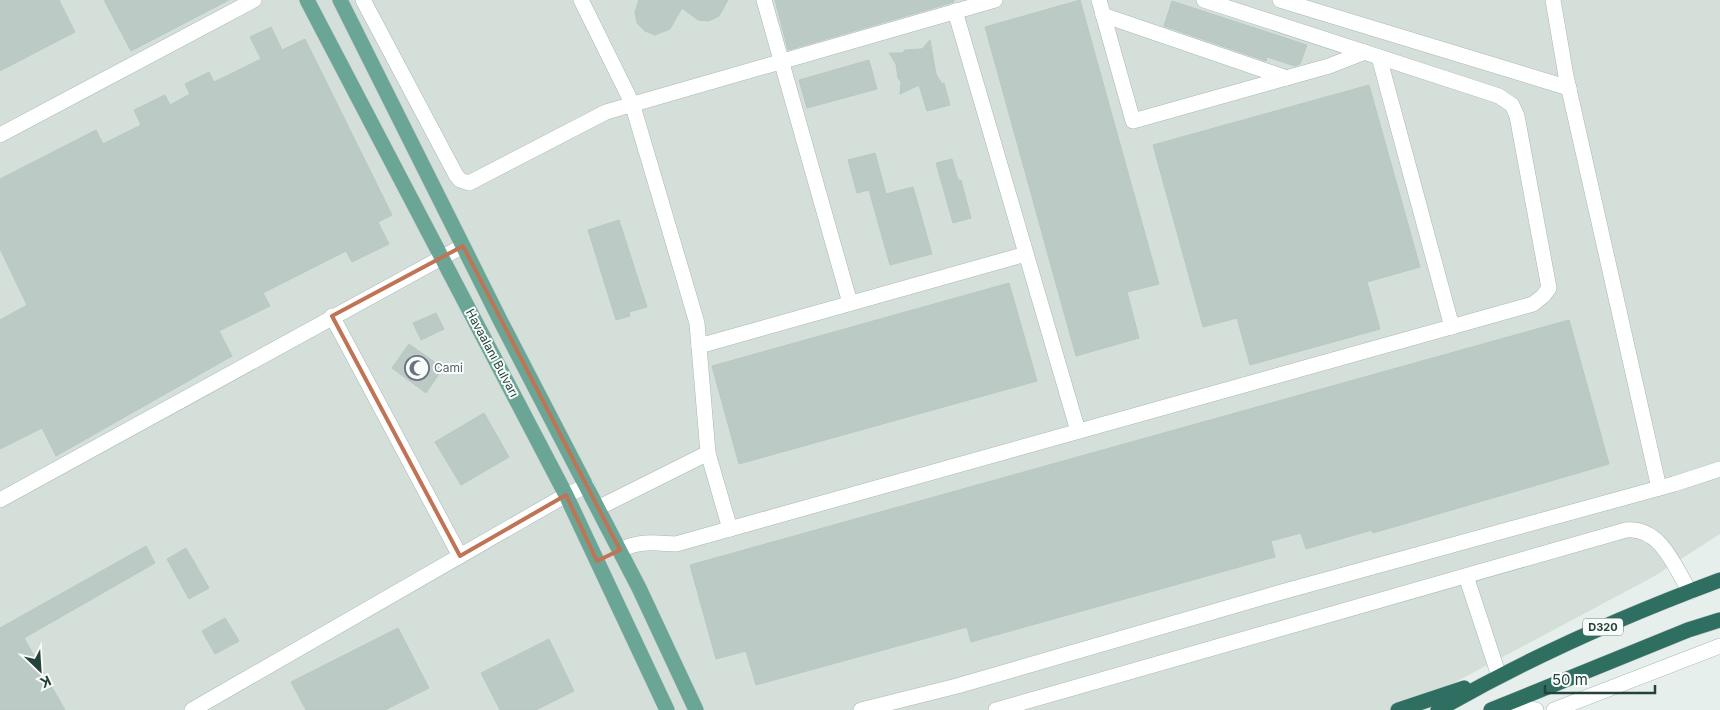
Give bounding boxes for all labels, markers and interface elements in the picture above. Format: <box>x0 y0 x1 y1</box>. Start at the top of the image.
street label: Havaalanı Bulvarı <box>463 306 522 399</box>
mosque icon: Cami <box>404 355 430 381</box>
place label: Cami <box>434 360 463 375</box>
road number: D320 <box>1583 618 1623 636</box>
north arrow <box>15 645 65 695</box>
scale bar <box>1545 662 1655 694</box>
text: 50 m <box>1552 670 1588 689</box>
text: K <box>38 672 54 692</box>

